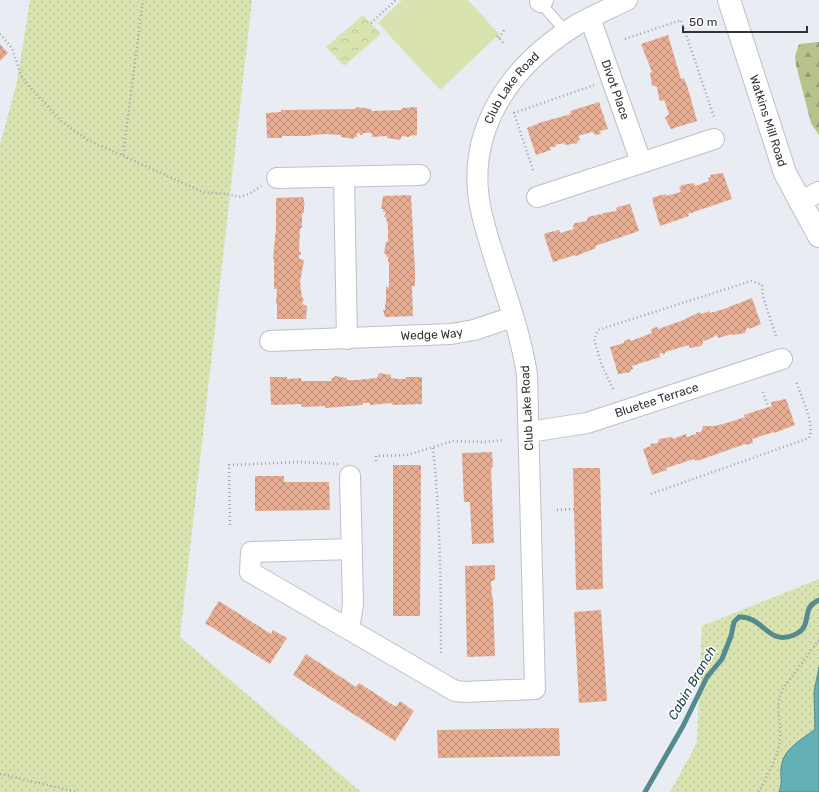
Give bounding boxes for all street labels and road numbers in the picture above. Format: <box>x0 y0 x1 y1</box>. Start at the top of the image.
street label: Club Lake Road <box>481 49 542 126</box>
street label: Divot Place <box>598 58 633 122</box>
street label: Watkins Mill Road <box>747 73 790 169</box>
street label: Wedge Way <box>400 325 464 343</box>
street label: Club Lake Road <box>518 365 536 451</box>
street label: Bluetee Terrace <box>613 380 701 420</box>

